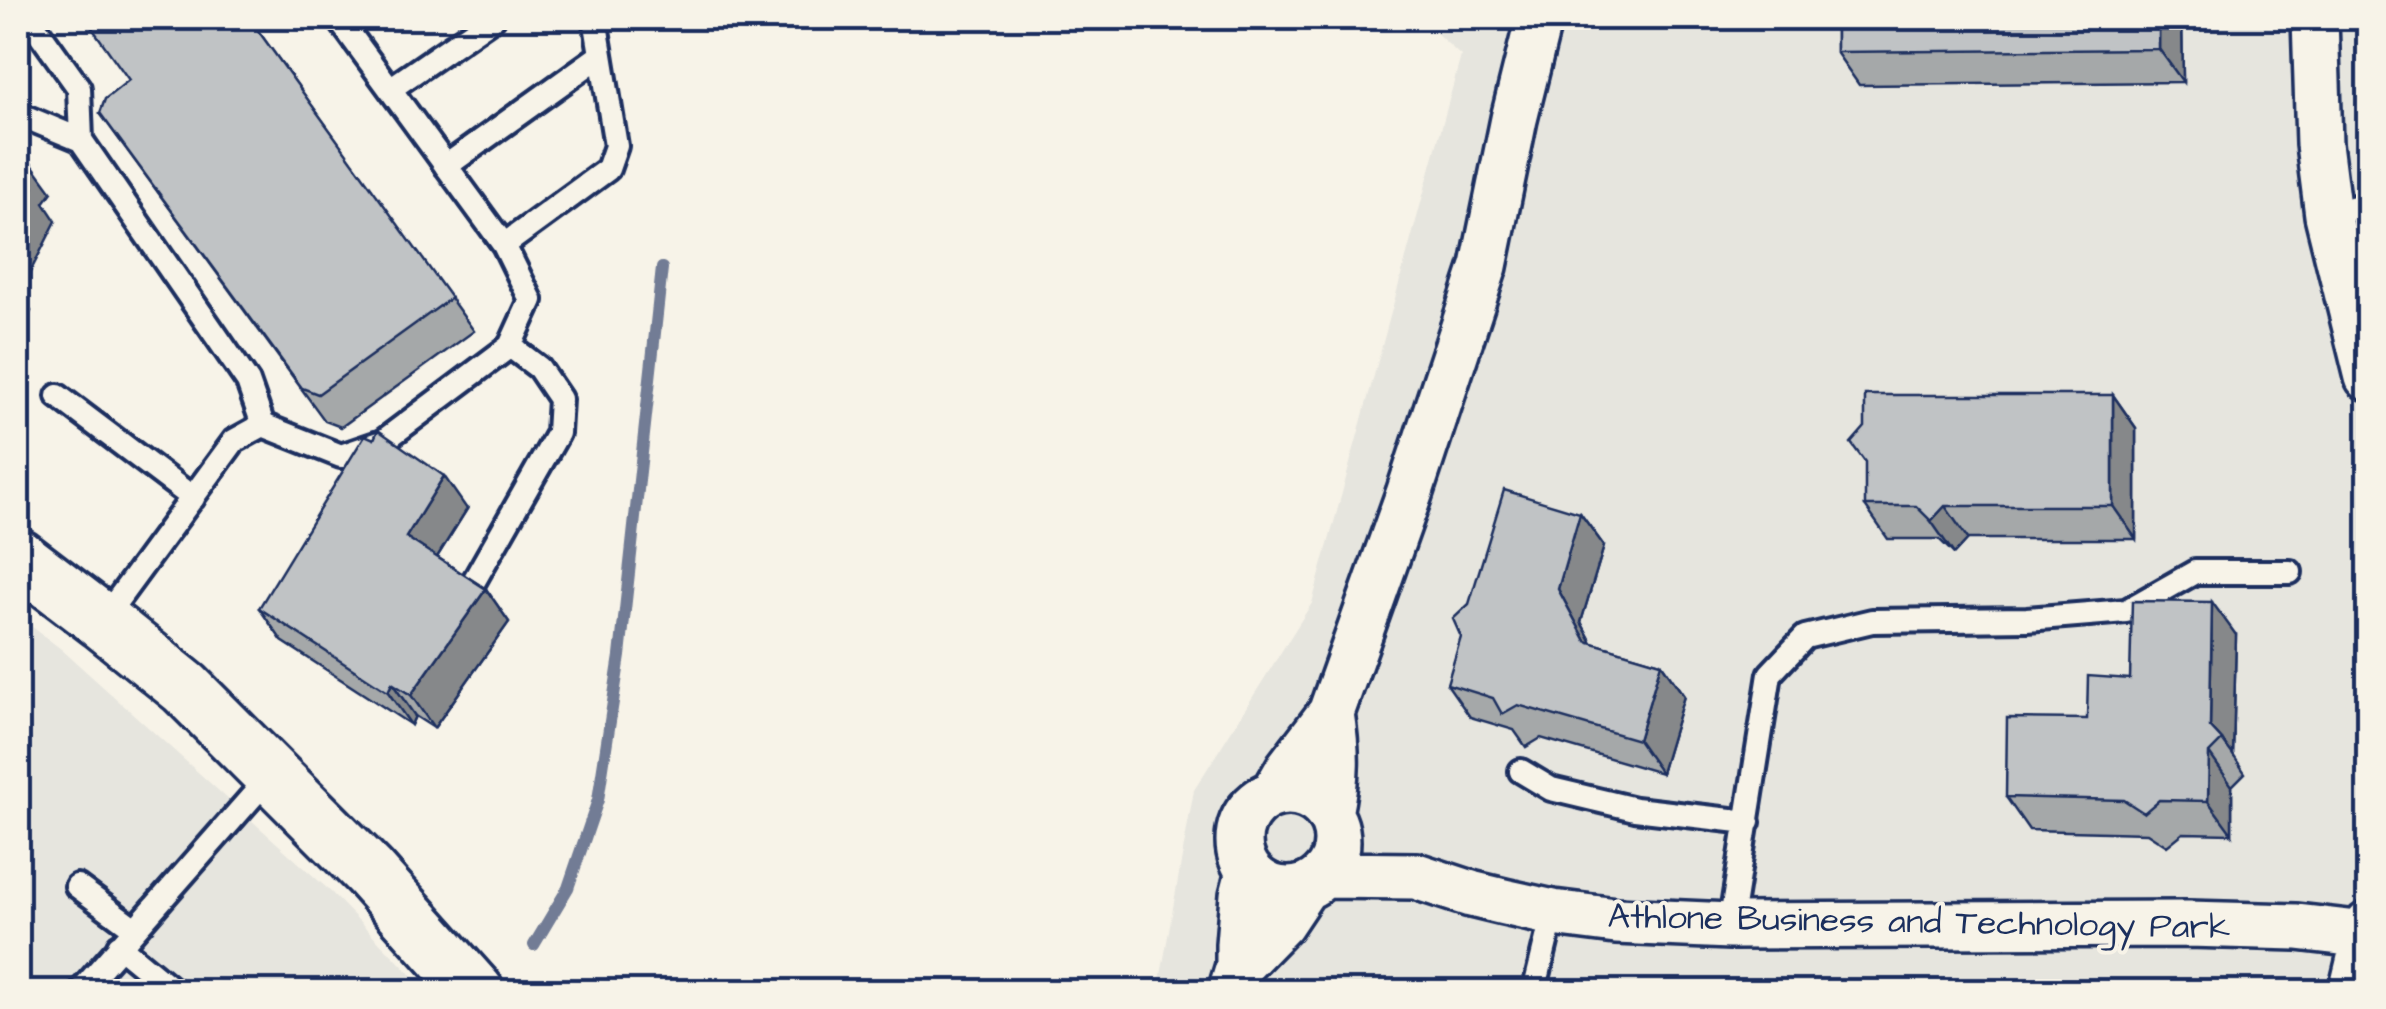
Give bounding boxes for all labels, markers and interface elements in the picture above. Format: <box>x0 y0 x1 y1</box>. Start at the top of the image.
street label: Athlone Business and Technology Park <box>1607 892 2231 954</box>

